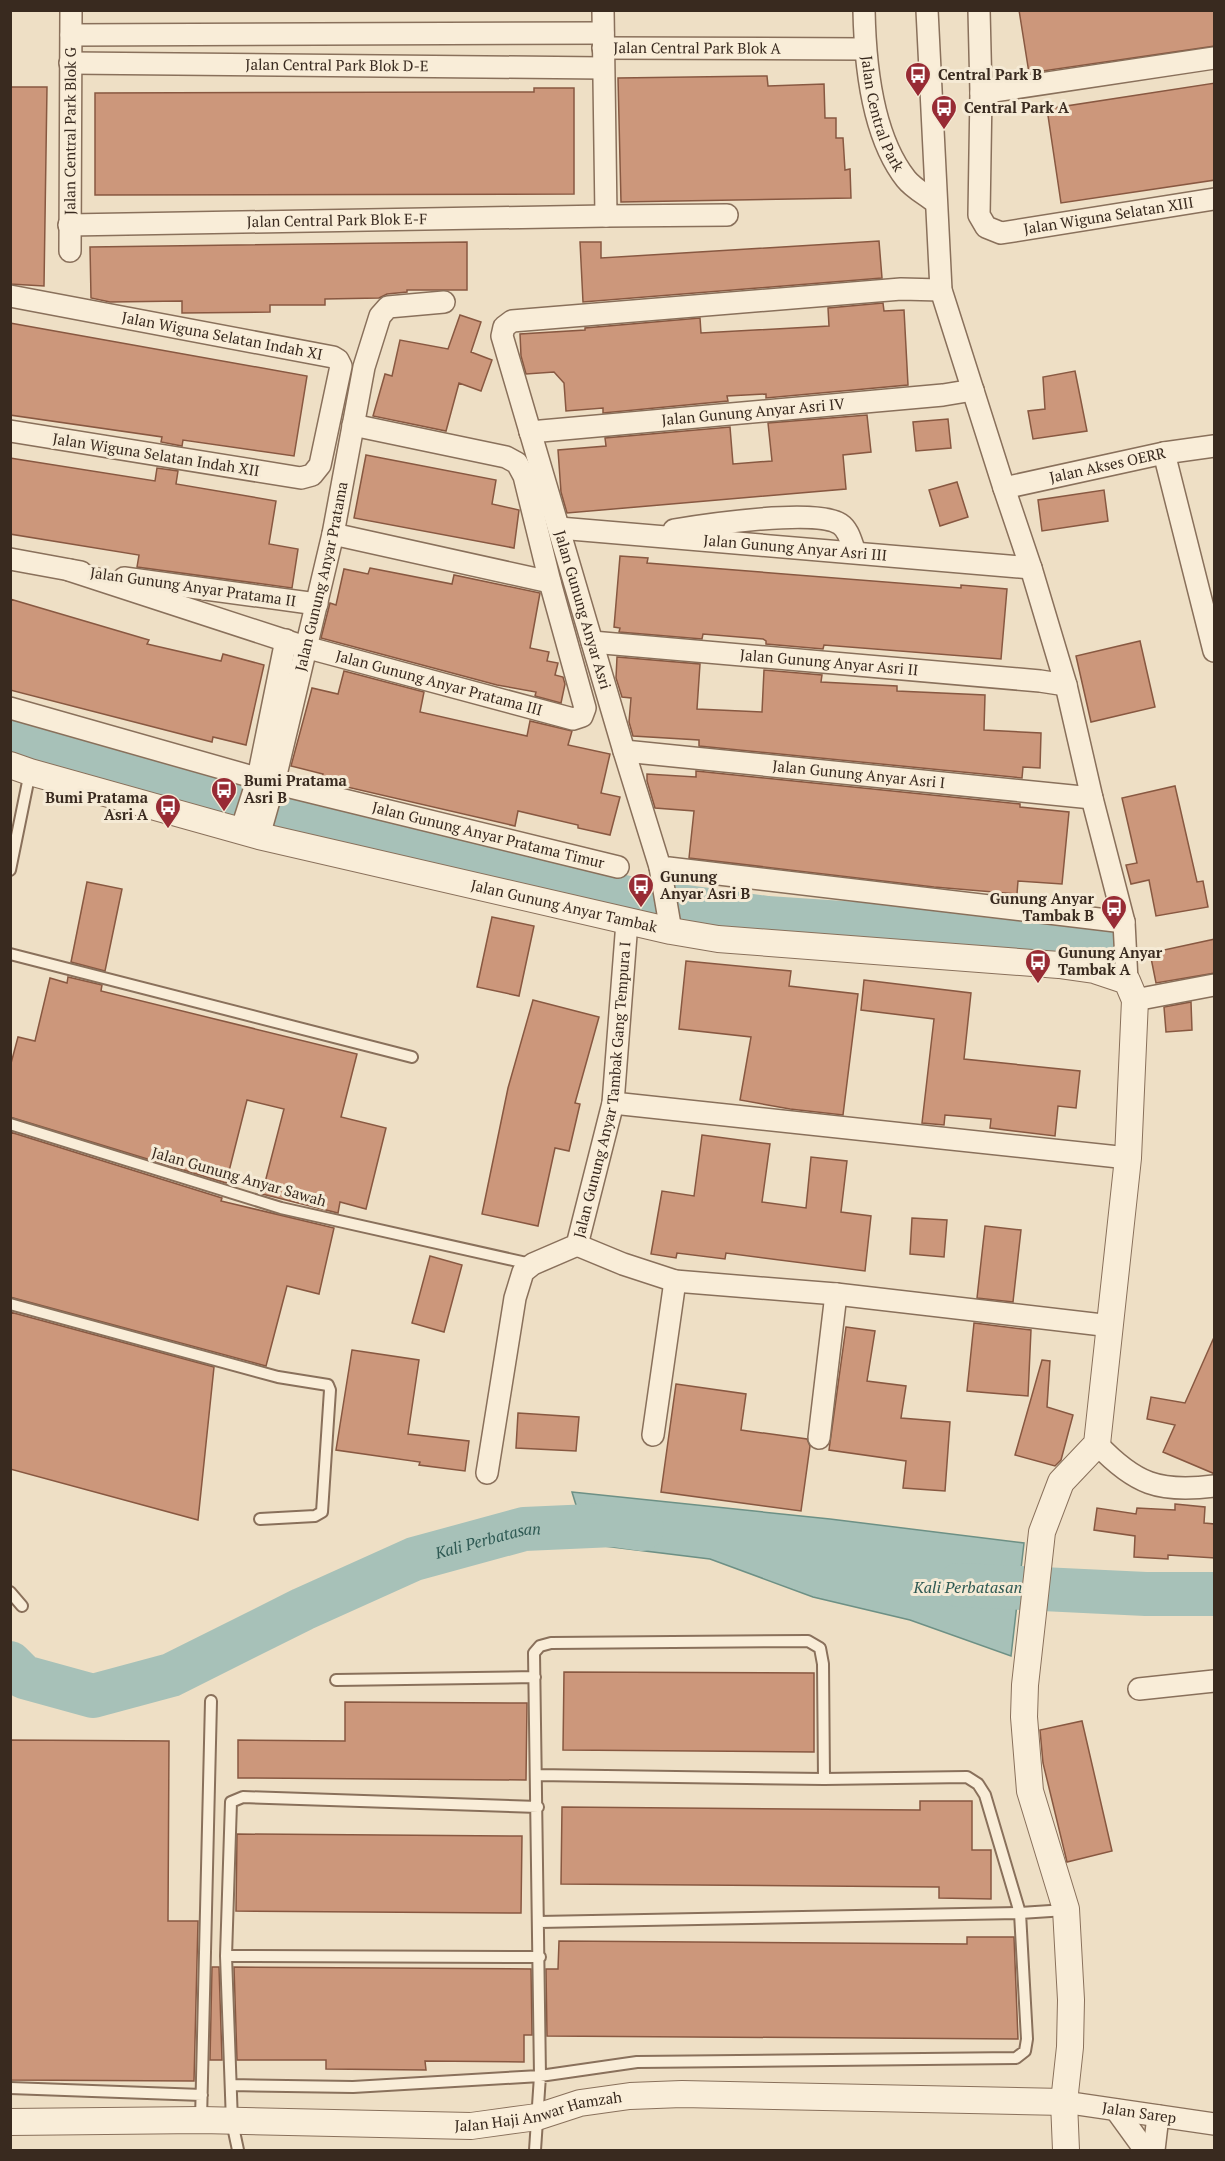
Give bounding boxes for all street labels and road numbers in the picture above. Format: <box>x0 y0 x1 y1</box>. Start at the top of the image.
street label: Jalan Central Park Blok A <box>613 37 781 58</box>
street label: Jalan Central Park Blok G <box>59 46 80 215</box>
street label: Jalan Central Park Blok D-E <box>245 54 429 75</box>
street label: Jalan Central Park <box>858 55 909 175</box>
street label: Jalan Wiguna Selatan XIII <box>1022 191 1195 238</box>
street label: Jalan Central Park Blok E-F <box>246 208 427 231</box>
street label: Jalan Wiguna Selatan Indah XI <box>120 306 324 364</box>
street label: Jalan Gunung Anyar Asri IV <box>661 393 846 429</box>
street label: Jalan Wiguna Selatan Indah XII <box>51 428 261 480</box>
street label: Jalan Akses OERR <box>1047 442 1168 487</box>
street label: Jalan Gunung Anyar Pratama <box>290 480 352 673</box>
street label: Jalan Gunung Anyar Asri <box>551 528 616 691</box>
street label: Jalan Gunung Anyar Asri III <box>703 529 888 565</box>
street label: Jalan Gunung Anyar Pratama II <box>89 562 297 610</box>
street label: Jalan Gunung Anyar Asri II <box>739 644 919 679</box>
street label: Jalan Gunung Anyar Pratama III <box>334 645 545 719</box>
street label: Jalan Gunung Anyar Asri I <box>772 755 946 792</box>
street label: Jalan Gunung Anyar Pratama Timur <box>370 796 607 872</box>
street label: Jalan Gunung Anyar Tambak <box>469 874 660 937</box>
street label: Jalan Gunung Anyar Tambak Gang Tempura I <box>568 941 634 1240</box>
street label: Jalan Gunung Anyar Sawah <box>150 1142 329 1211</box>
street label: Jalan Haji Anwar Hamzah <box>455 2086 623 2135</box>
street label: Jalan Sarep <box>1101 2097 1178 2127</box>

